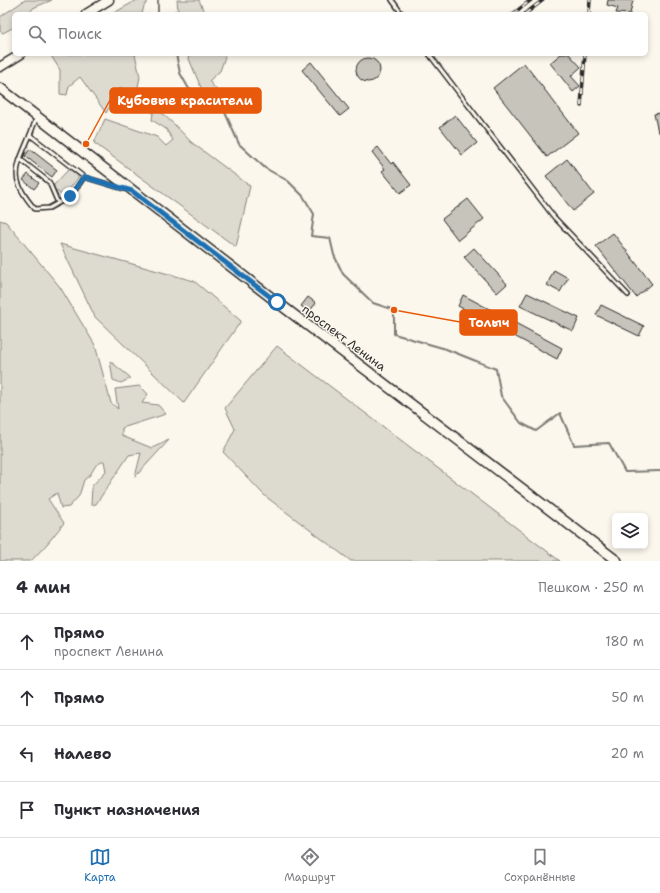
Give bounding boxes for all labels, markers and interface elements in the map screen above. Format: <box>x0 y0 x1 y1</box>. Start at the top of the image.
search box <box>12 12 648 56</box>
icon: search <box>26 23 48 45</box>
text: Поиск <box>58 24 102 44</box>
callout: Кубовые красители <box>110 88 261 113</box>
text: Кубовые красители <box>117 92 253 109</box>
route end <box>61 187 79 205</box>
route start <box>268 293 286 311</box>
street label: проспект Ленина <box>299 301 390 375</box>
callout: Толыч <box>460 310 517 335</box>
text: Толыч <box>469 314 510 331</box>
map controls <box>612 513 648 549</box>
button: layers <box>612 513 648 549</box>
text: 4 мин <box>16 576 71 598</box>
text: Пешком · 250 m <box>538 579 644 596</box>
text: Прямо <box>54 623 104 643</box>
icon: ahead <box>16 631 38 653</box>
text: 180 m <box>605 633 644 650</box>
text: проспект Ленина <box>54 643 163 660</box>
icon: ahead <box>16 687 38 709</box>
text: Прямо <box>54 688 104 708</box>
text: 50 m <box>611 689 644 706</box>
icon: left <box>16 743 38 765</box>
text: Налево <box>54 744 112 764</box>
text: 20 m <box>611 745 644 762</box>
icon: arrive <box>16 799 38 821</box>
text: Пункт назначения <box>54 800 200 820</box>
tab: Карта <box>84 846 116 885</box>
tab: Маршрут <box>284 846 335 885</box>
tab: Сохранённые <box>504 846 576 885</box>

